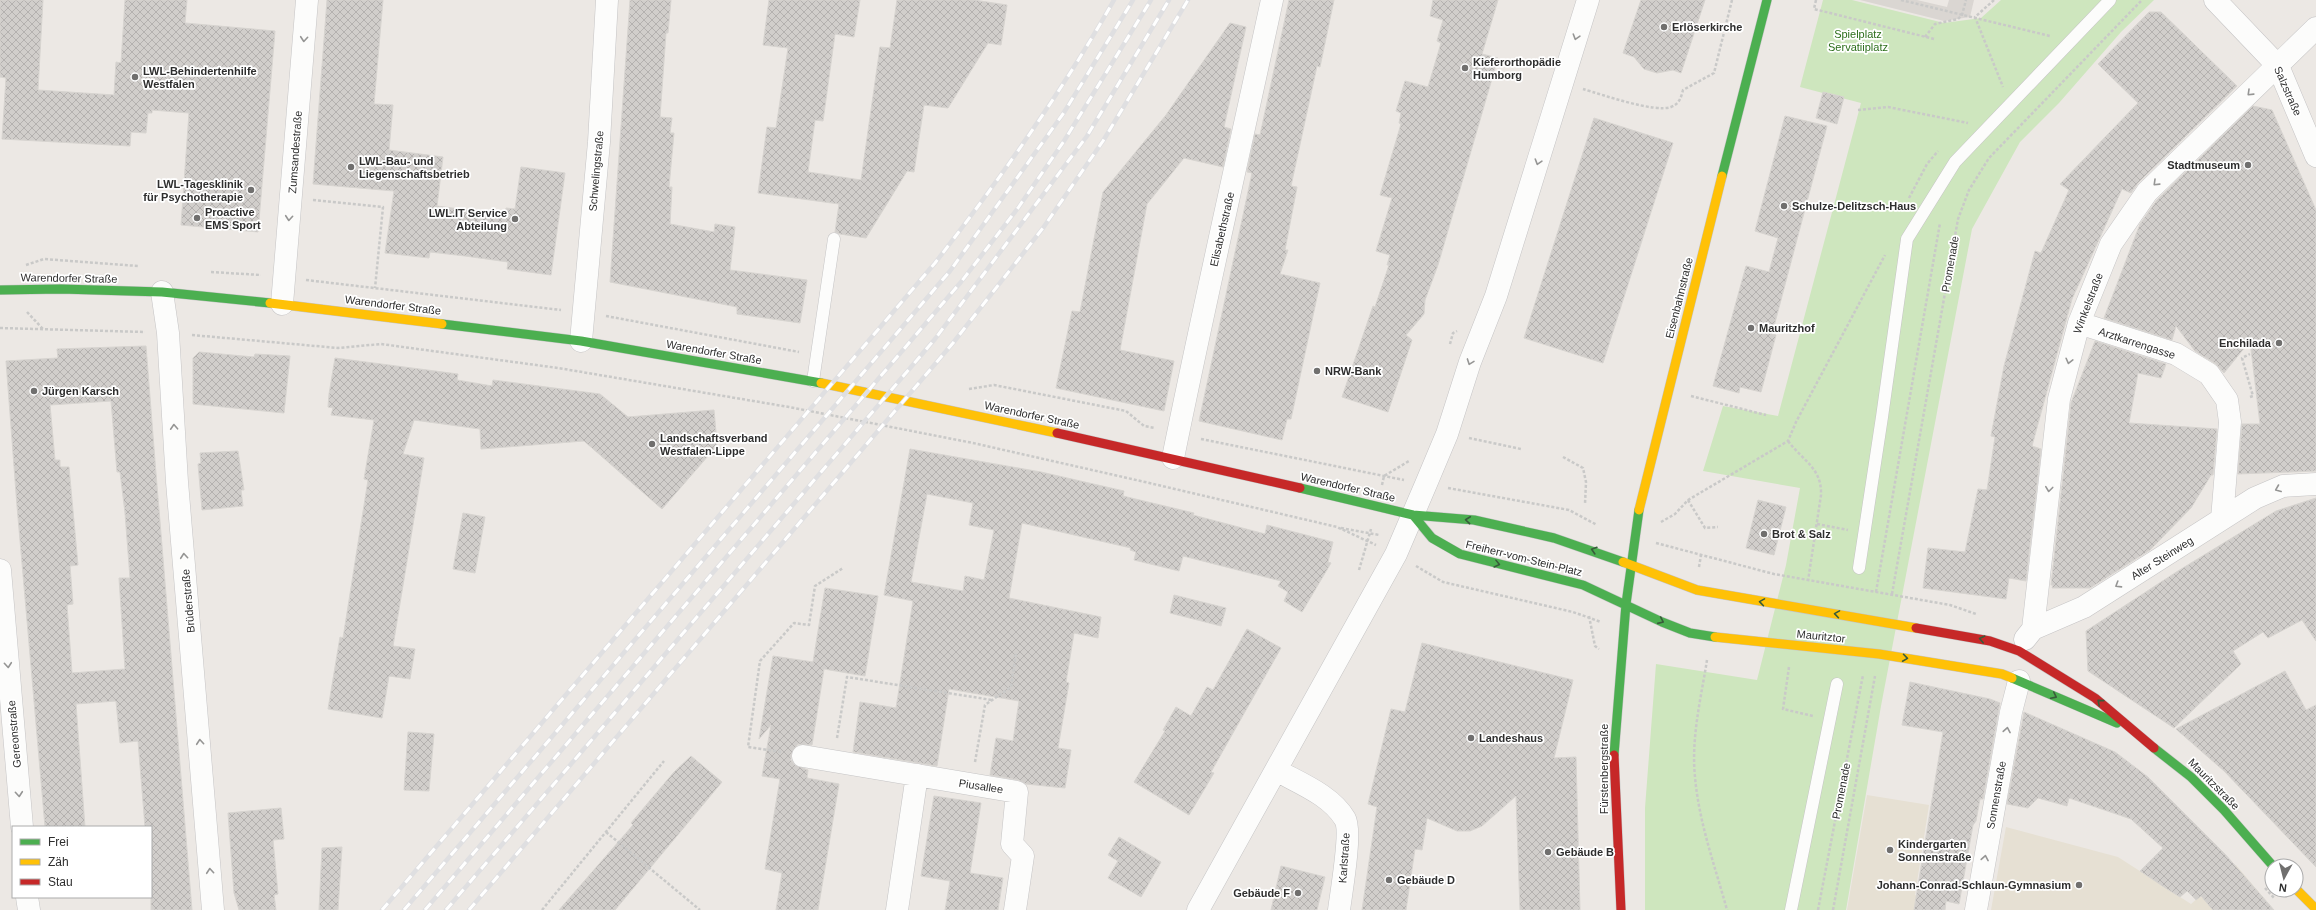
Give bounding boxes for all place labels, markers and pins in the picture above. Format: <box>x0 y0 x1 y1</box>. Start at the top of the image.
place label: Erlöserkirche <box>1672 21 1742 33</box>
marker: Erlöserkirche <box>1659 22 1669 32</box>
place label: Kieferorthopädie Humborg <box>1473 56 1561 81</box>
marker: Kieferorthopädie Humborg <box>1460 63 1470 73</box>
place label: LWL-Behindertenhilfe Westfalen <box>143 65 257 90</box>
marker: LWL-Behindertenhilfe Westfalen <box>130 72 140 82</box>
place label: LWL-Bau- und Liegenschaftsbetrieb <box>359 155 470 180</box>
place label: Stadtmuseum <box>2167 159 2240 171</box>
marker: Stadtmuseum <box>2243 160 2253 170</box>
marker: LWL-Bau- und Liegenschaftsbetrieb <box>346 162 356 172</box>
place label: LWL-Tagesklinik für Psychotherapie <box>143 178 244 203</box>
marker: LWL-Tagesklinik für Psychotherapie <box>246 185 256 195</box>
place label: Schulze-Delitzsch-Haus <box>1792 200 1916 212</box>
marker: Schulze-Delitzsch-Haus <box>1779 201 1789 211</box>
place label: Proactive EMS Sport <box>205 206 261 231</box>
place label: LWL.IT Service Abteilung <box>429 207 507 232</box>
marker: Proactive EMS Sport <box>192 213 202 223</box>
marker: LWL.IT Service Abteilung <box>510 214 520 224</box>
place label: Mauritzhof <box>1759 322 1815 334</box>
marker: Mauritzhof <box>1746 323 1756 333</box>
place label: Enchilada <box>2219 337 2272 349</box>
marker: Enchilada <box>2274 338 2284 348</box>
place label: NRW-Bank <box>1325 365 1382 377</box>
marker: NRW-Bank <box>1312 366 1322 376</box>
place label: Jürgen Karsch <box>42 385 119 397</box>
marker: Jürgen Karsch <box>29 386 39 396</box>
place label: Landschaftsverband Westfalen-Lippe <box>660 432 768 457</box>
marker: Landschaftsverband Westfalen-Lippe <box>647 439 657 449</box>
place label: Brot & Salz <box>1772 528 1831 540</box>
marker: Brot & Salz <box>1759 529 1769 539</box>
place label: Landeshaus <box>1479 732 1543 744</box>
marker: Landeshaus <box>1466 733 1476 743</box>
place label: Kindergarten Sonnenstraße <box>1898 838 1971 863</box>
marker: Kindergarten Sonnenstraße <box>1885 845 1895 855</box>
place label: Gebäude B <box>1556 846 1614 858</box>
marker: Gebäude B <box>1543 847 1553 857</box>
place label: Gebäude D <box>1397 874 1455 886</box>
marker: Gebäude D <box>1384 875 1394 885</box>
place label: Johann-Conrad-Schlaun-Gymnasium <box>1877 879 2071 891</box>
marker: Johann-Conrad-Schlaun-Gymnasium <box>2074 880 2084 890</box>
place label: Gebäude F <box>1233 887 1290 899</box>
marker: Gebäude F <box>1293 888 1303 898</box>

